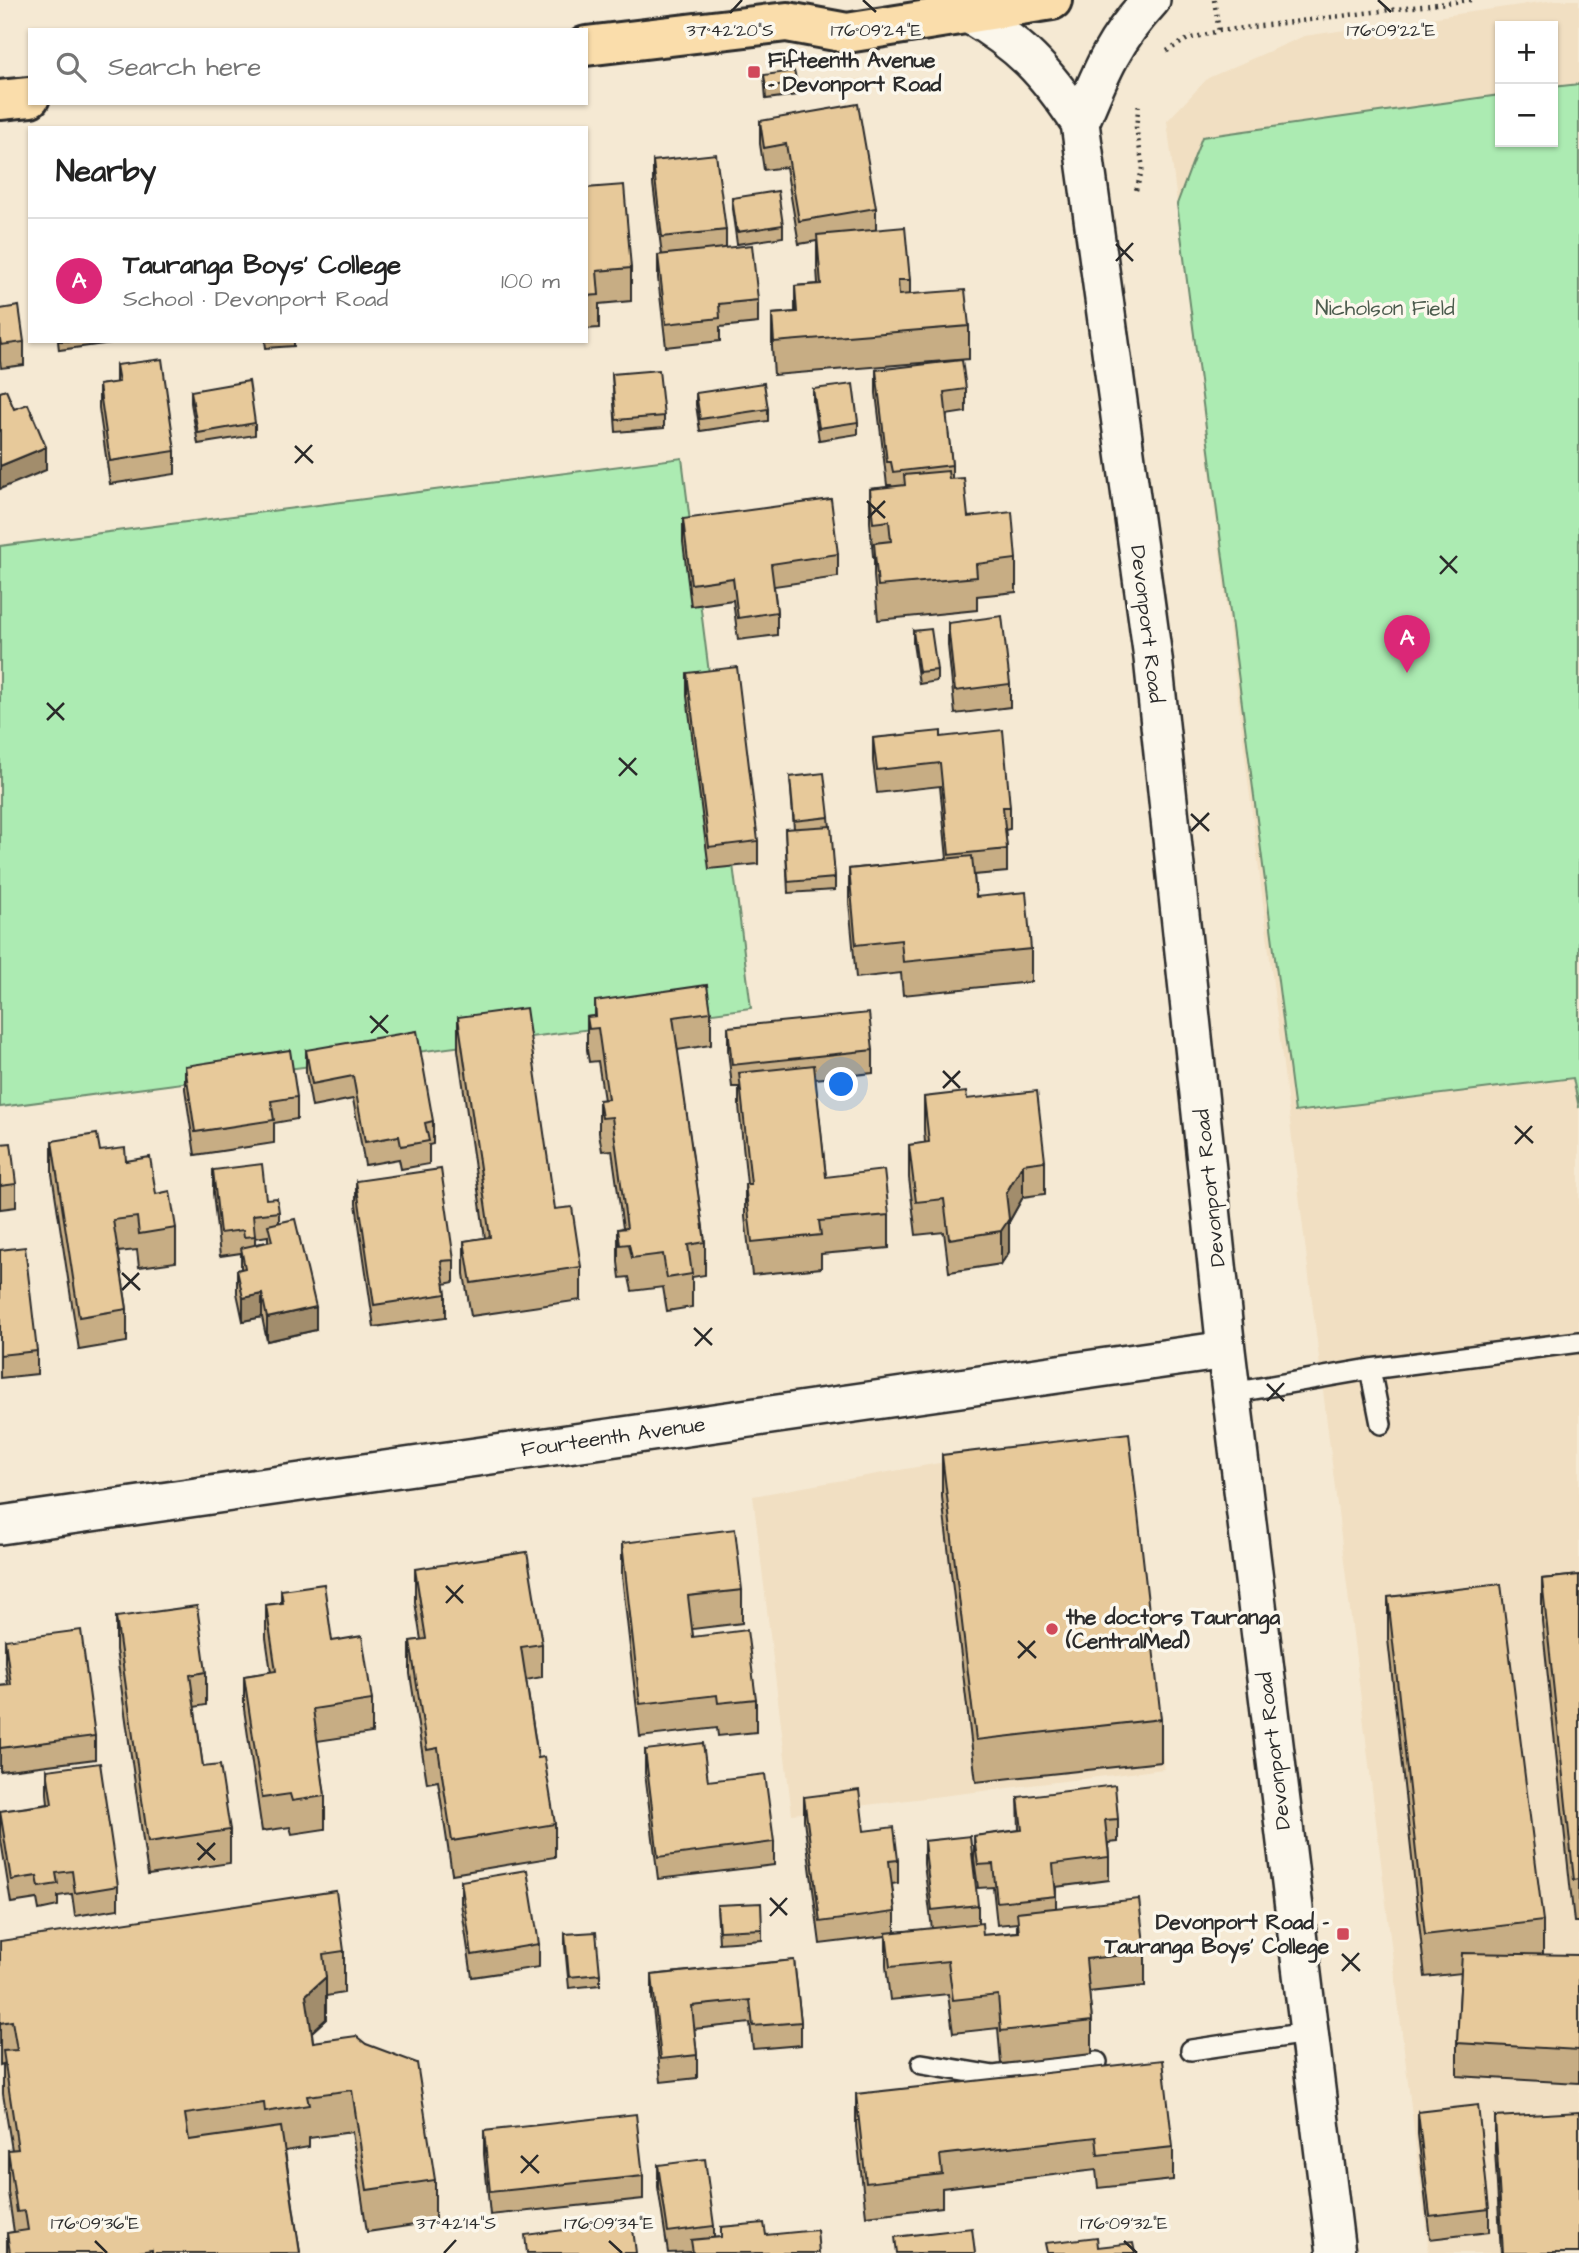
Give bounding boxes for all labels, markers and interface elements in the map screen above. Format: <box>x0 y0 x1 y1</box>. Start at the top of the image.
text: 37°42'20"S <box>686 18 774 43</box>
text: 176°09'24"E <box>831 18 922 43</box>
text: 176°09'22"E <box>1347 18 1436 43</box>
map controls <box>1495 21 1558 147</box>
button: + <box>1495 21 1558 84</box>
search box <box>28 28 588 105</box>
place label: Fifteenth Avenue - Devonport Road <box>768 46 942 100</box>
icon: search <box>52 48 90 86</box>
text: Search here <box>108 49 261 85</box>
marker: Fifteenth Avenue - Devonport Road <box>746 64 762 80</box>
button: − <box>1495 84 1558 147</box>
text: Nearby <box>56 151 156 193</box>
text: Tauranga Boys' College <box>123 247 401 283</box>
text: A <box>72 265 86 297</box>
text: 100 m <box>501 265 560 297</box>
text: School · Devonport Road <box>123 283 388 315</box>
park label: Nicholson Field <box>1315 294 1455 323</box>
street label: Devonport Road <box>1122 544 1171 705</box>
pin: A <box>1384 615 1430 673</box>
your location <box>824 1067 858 1101</box>
street label: Devonport Road <box>1187 1107 1234 1268</box>
street label: Fourteenth Avenue <box>519 1410 707 1464</box>
place label: the doctors Tauranga (CentralMed) <box>1065 1603 1280 1656</box>
marker: the doctors Tauranga (CentralMed) <box>1044 1621 1060 1637</box>
street label: Devonport Road <box>1250 1670 1299 1831</box>
place label: Devonport Road - Tauranga Boys' College <box>1103 1908 1330 1964</box>
marker: Devonport Road - Tauranga Boys' College <box>1335 1926 1351 1942</box>
text: 176°09'36"E <box>51 2211 140 2236</box>
text: 37°42'14"S <box>416 2211 496 2236</box>
text: 176°09'34"E <box>564 2211 654 2236</box>
text: 176°09'32"E <box>1080 2211 1168 2236</box>

